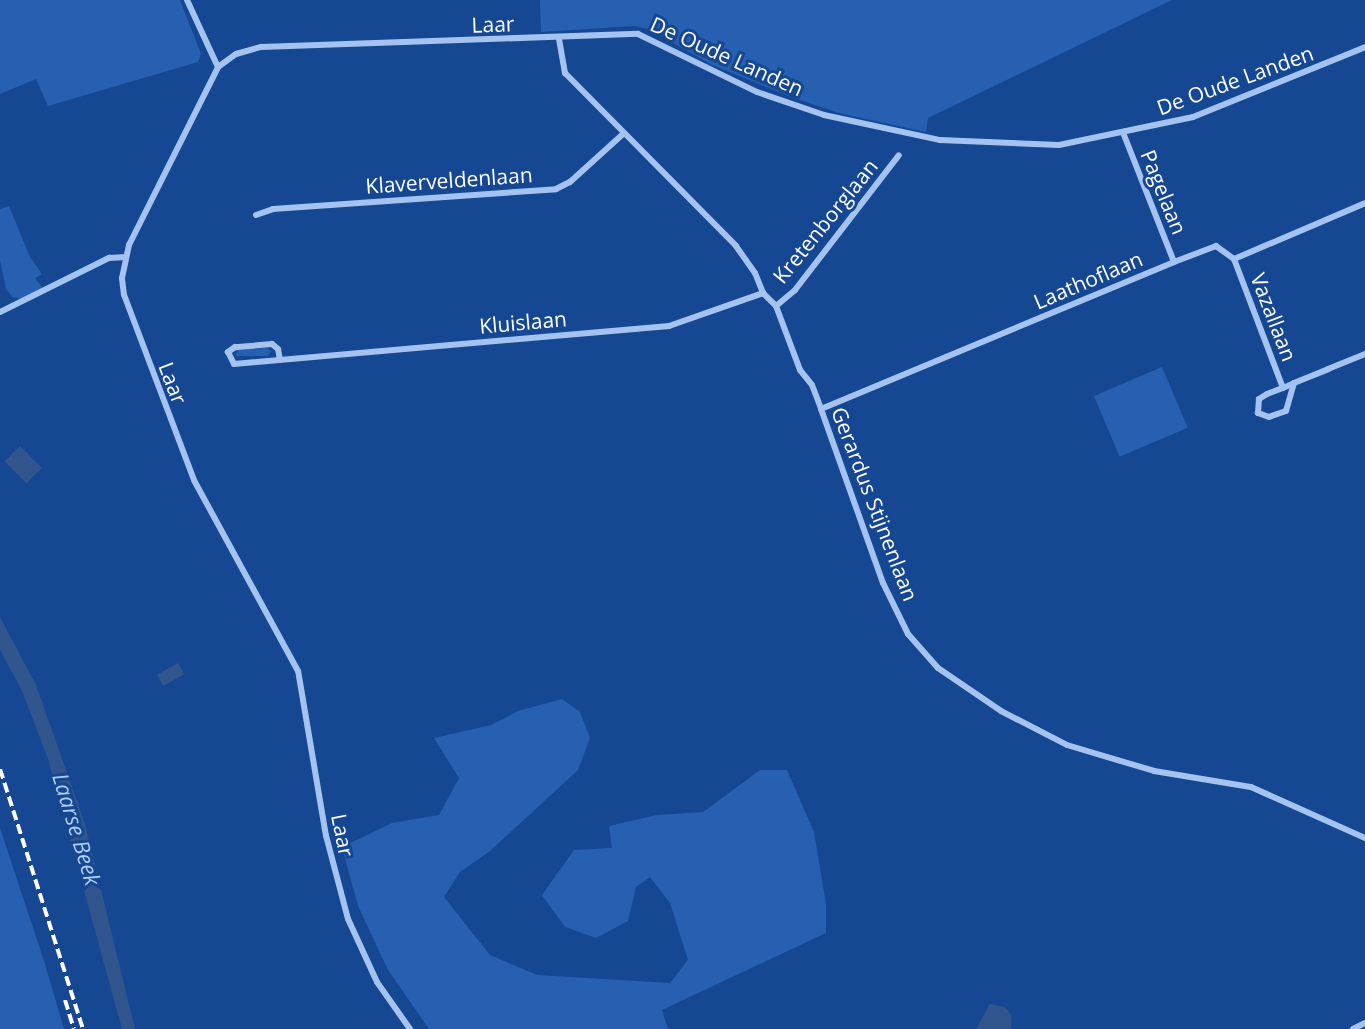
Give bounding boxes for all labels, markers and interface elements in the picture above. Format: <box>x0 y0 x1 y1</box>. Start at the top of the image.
street label: Laar <box>471 11 515 37</box>
street label: De Oude Landen <box>647 11 807 101</box>
street label: De Oude Landen <box>1153 40 1317 120</box>
street label: Pagelaan <box>1136 146 1192 238</box>
street label: Kretenborglaan <box>767 154 883 288</box>
street label: Klaverveldenlaan <box>365 162 533 198</box>
street label: Laathoflaan <box>1030 246 1146 314</box>
street label: Vazallaan <box>1246 269 1302 365</box>
street label: Kluislaan <box>478 306 568 338</box>
street label: Laar <box>154 358 192 408</box>
street label: Gerardus Stijnenlaan <box>826 403 924 605</box>
water label: Laarse Beek <box>47 770 107 888</box>
street label: Laar <box>327 812 359 858</box>

